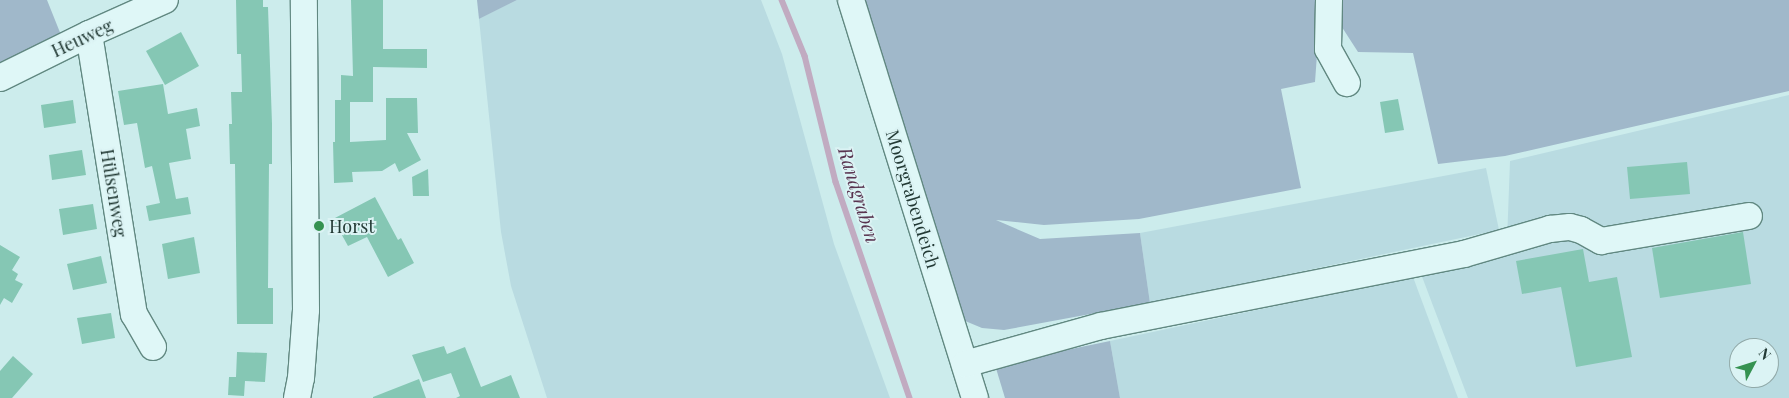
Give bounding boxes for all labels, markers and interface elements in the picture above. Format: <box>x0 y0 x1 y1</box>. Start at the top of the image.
street label: Heuweg <box>48 14 116 62</box>
street label: Moorgrabendeich <box>882 127 944 271</box>
water label: Randgraben <box>834 144 884 246</box>
street label: Hülsenweg <box>96 147 132 239</box>
place label: Horst <box>329 215 375 237</box>
marker: Horst <box>313 220 325 232</box>
north arrow <box>1729 338 1779 388</box>
text: N <box>1755 344 1776 364</box>

